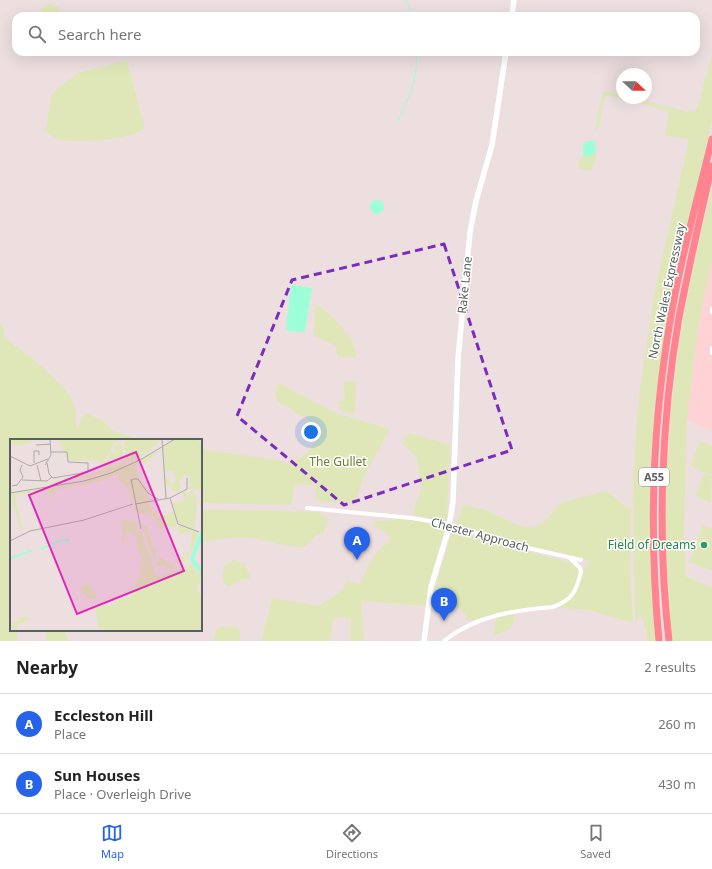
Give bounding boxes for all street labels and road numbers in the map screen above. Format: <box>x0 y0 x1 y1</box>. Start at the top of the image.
street label: North Wales Expressway <box>644 221 689 360</box>
street label: Rake Lane <box>453 255 476 315</box>
road number: A55 <box>639 468 669 486</box>
street label: Chester Approach <box>429 513 531 556</box>

